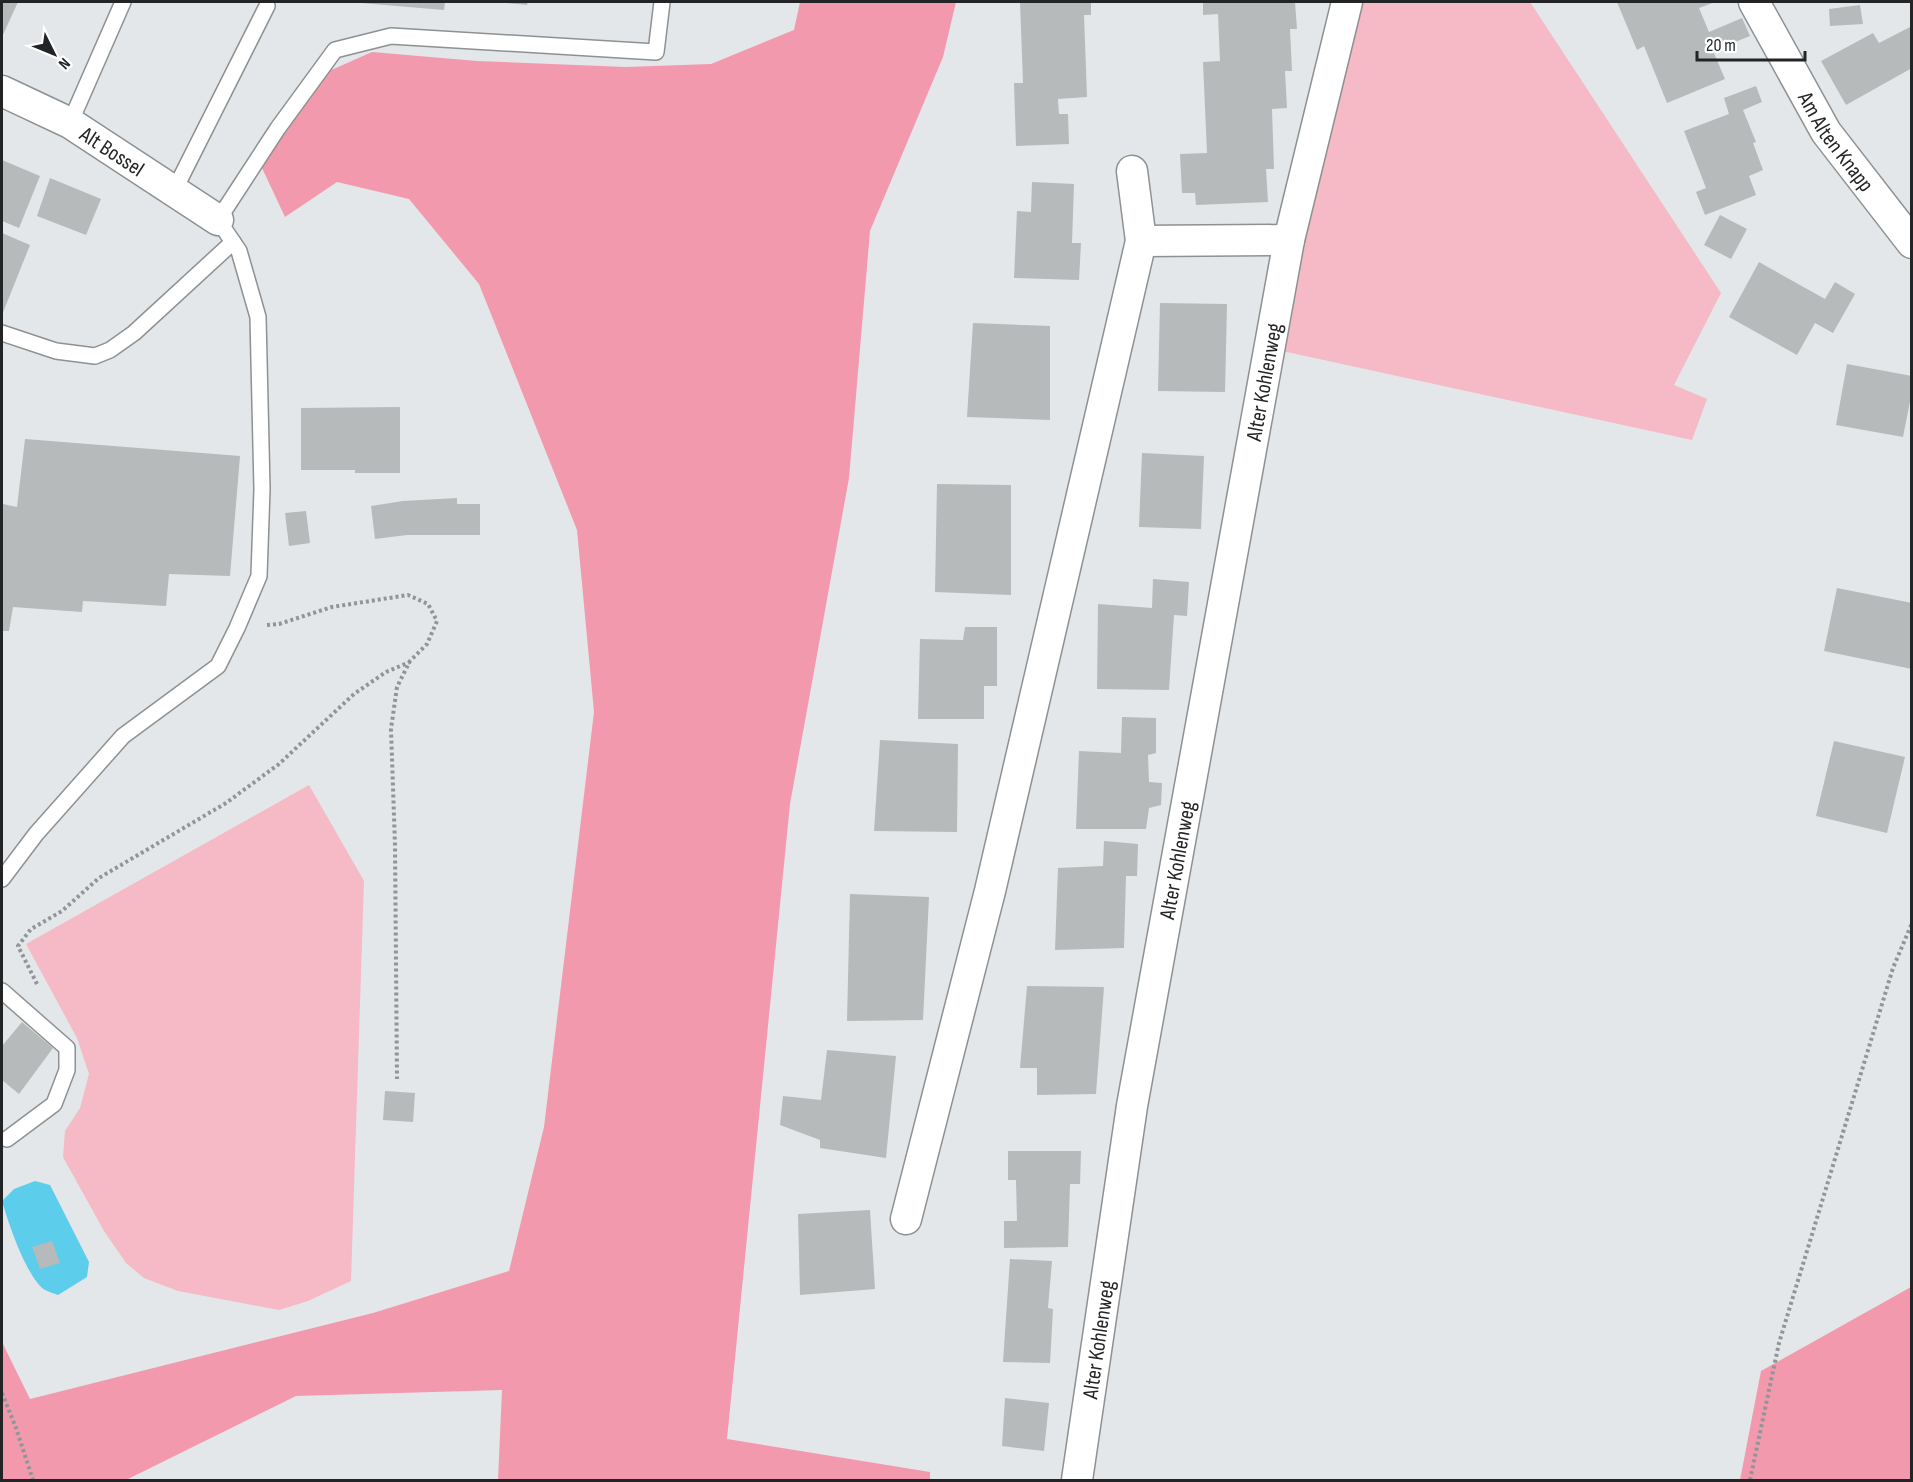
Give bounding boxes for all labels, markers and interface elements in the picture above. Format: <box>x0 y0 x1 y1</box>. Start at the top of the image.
north arrow <box>24 24 84 84</box>
scale bar <box>1697 24 1805 62</box>
text: 20 m <box>1706 35 1736 56</box>
text: N <box>54 54 74 73</box>
street label: Am Alten Knapp <box>1791 86 1879 197</box>
street label: Alt Bossel <box>74 121 149 183</box>
street label: Alter Kohlenweg <box>1241 321 1289 444</box>
street label: Alter Kohlenweg <box>1154 799 1202 922</box>
street label: Alter Kohlenweg <box>1077 1278 1121 1402</box>

